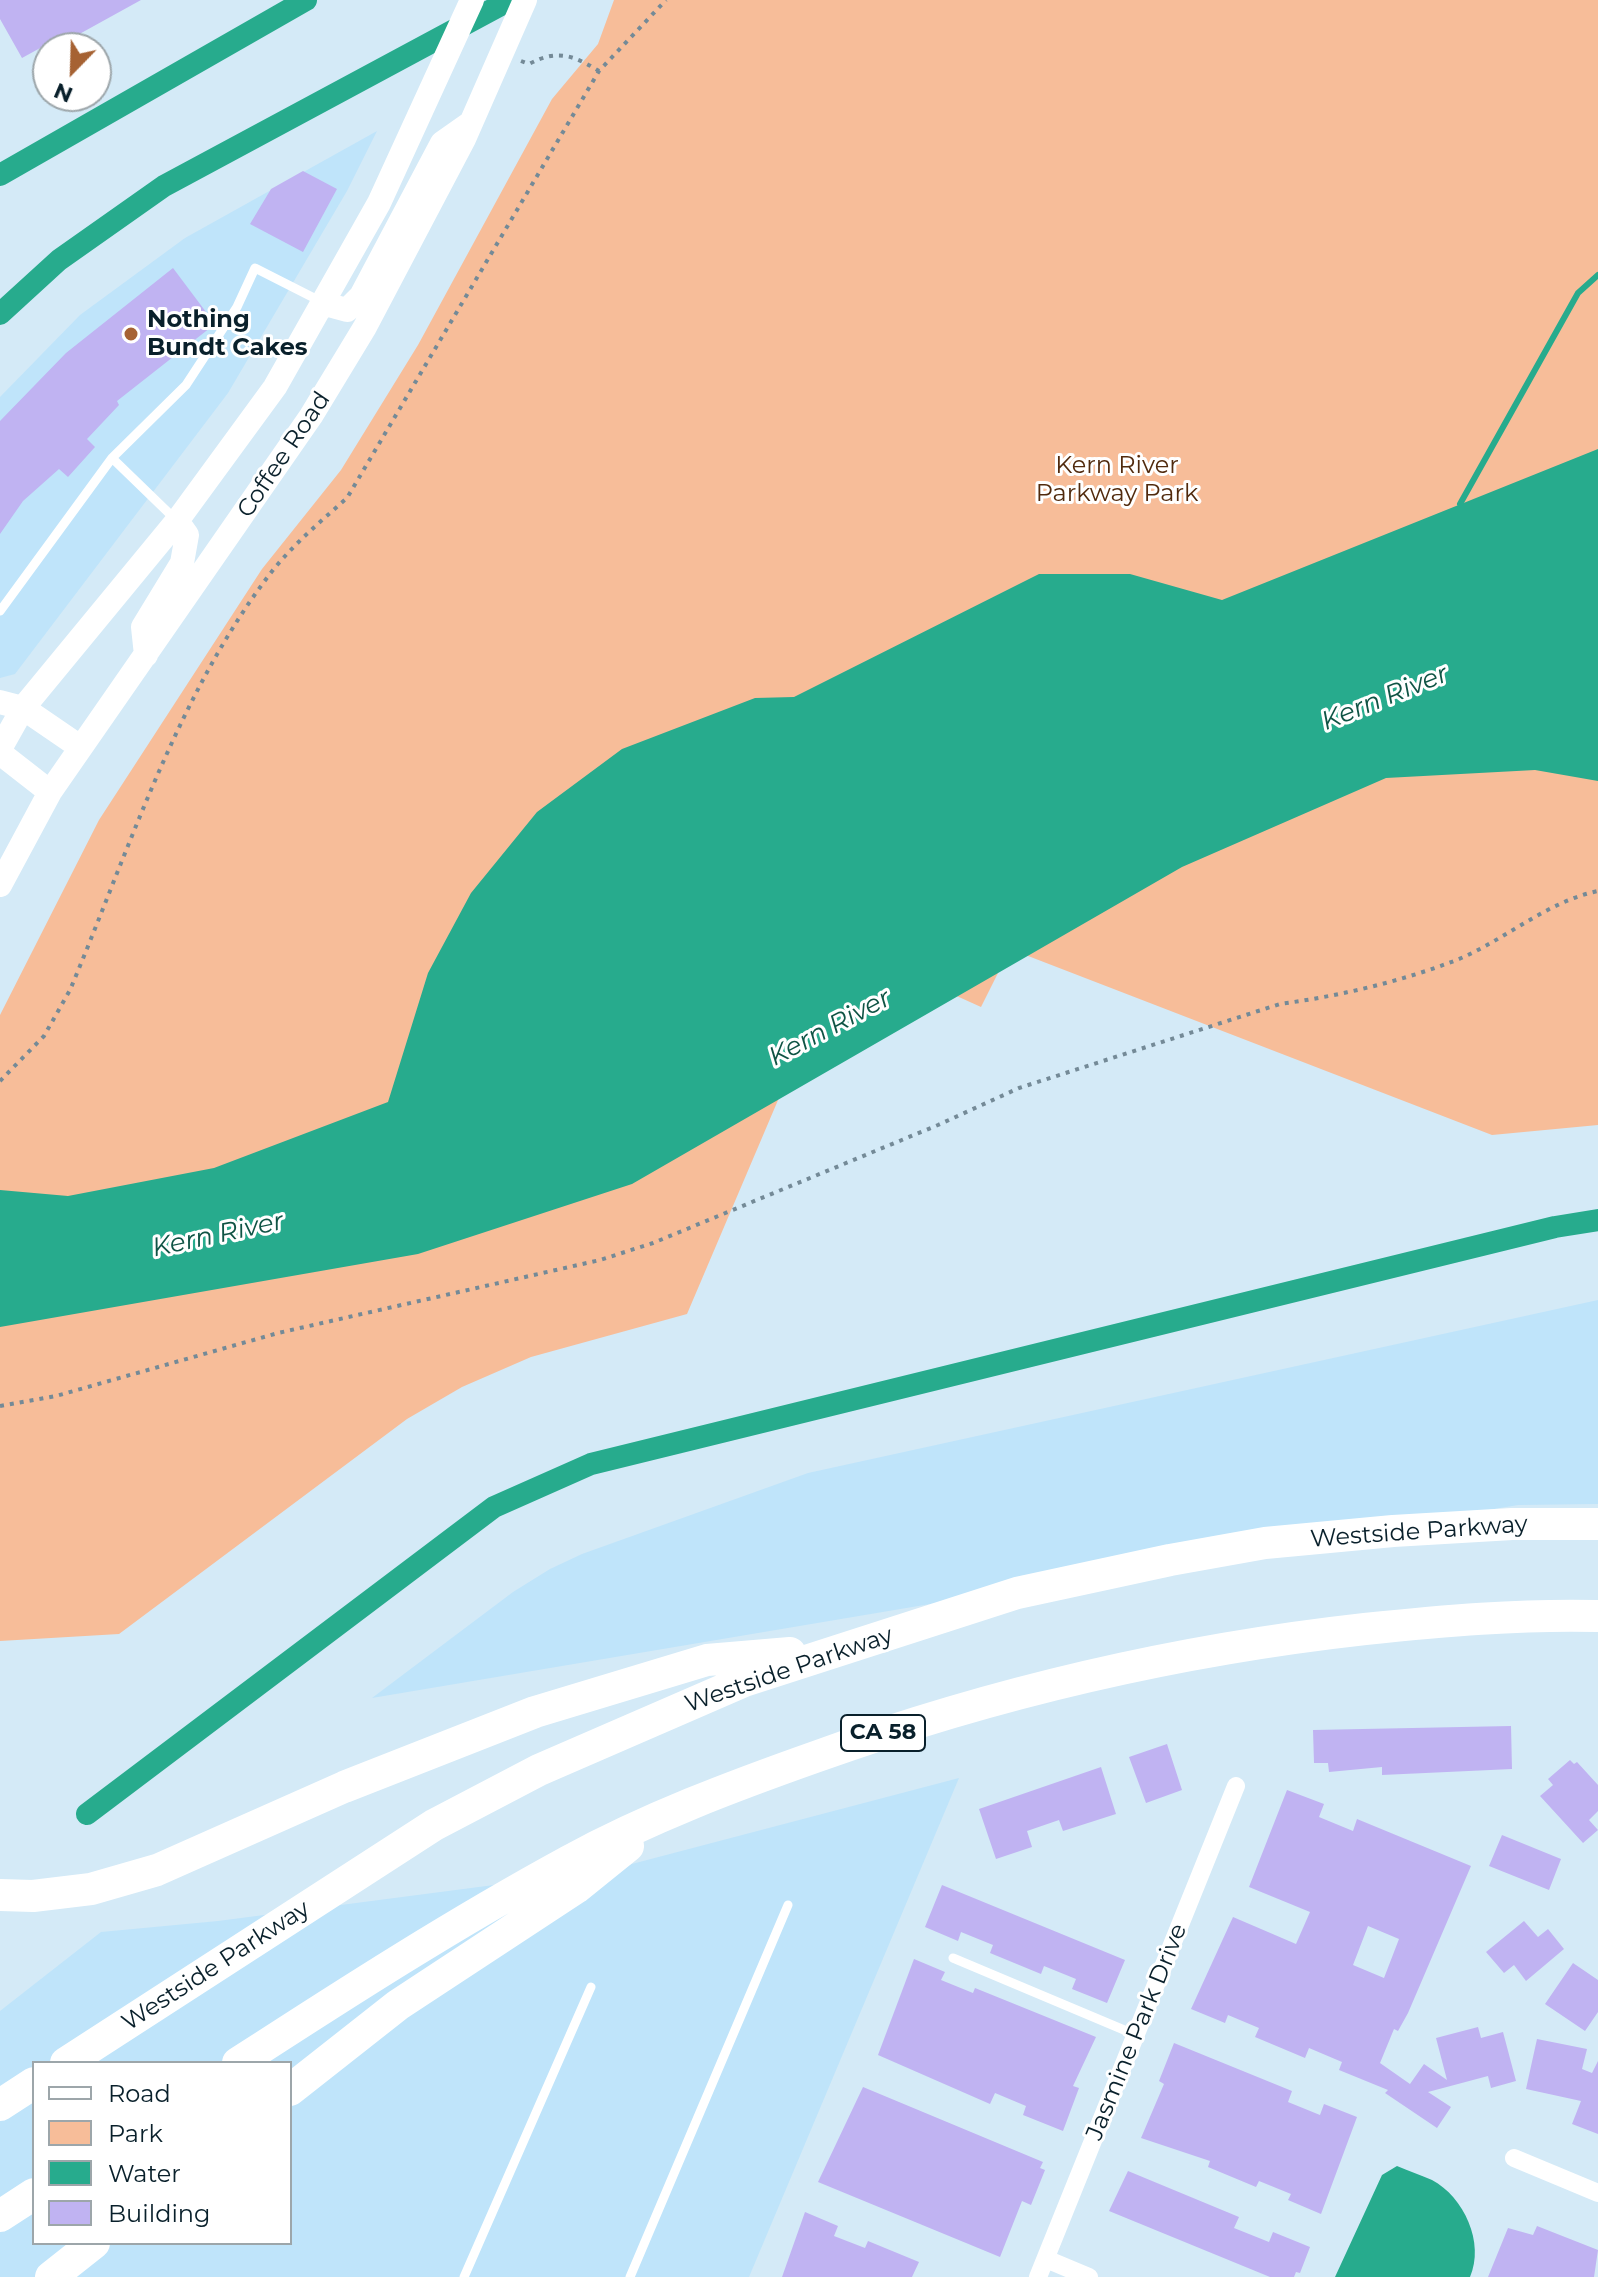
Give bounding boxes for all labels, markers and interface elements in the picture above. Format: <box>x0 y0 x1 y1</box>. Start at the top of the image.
north arrow <box>32 32 112 112</box>
text: N <box>50 77 77 109</box>
place label: Nothing Bundt Cakes <box>147 306 308 362</box>
marker: Nothing Bundt Cakes <box>122 325 140 343</box>
street label: Coffee Road <box>231 387 337 523</box>
park label: Kern River Parkway Park <box>1036 452 1198 508</box>
water label: Kern River <box>1317 658 1453 738</box>
water label: Kern River <box>764 983 896 1073</box>
water label: Kern River <box>149 1206 287 1264</box>
street label: Westside Parkway <box>1309 1510 1529 1554</box>
street label: Westside Parkway <box>681 1621 897 1719</box>
road number: CA 58 <box>841 1715 925 1751</box>
street label: Westside Parkway <box>117 1895 315 2037</box>
street label: Jasmine Park Drive <box>1080 1920 1194 2144</box>
legend <box>32 2061 292 2245</box>
text: Road <box>108 2079 171 2108</box>
text: Park <box>108 2119 163 2148</box>
text: Water <box>108 2159 181 2188</box>
text: Building <box>108 2199 211 2228</box>

